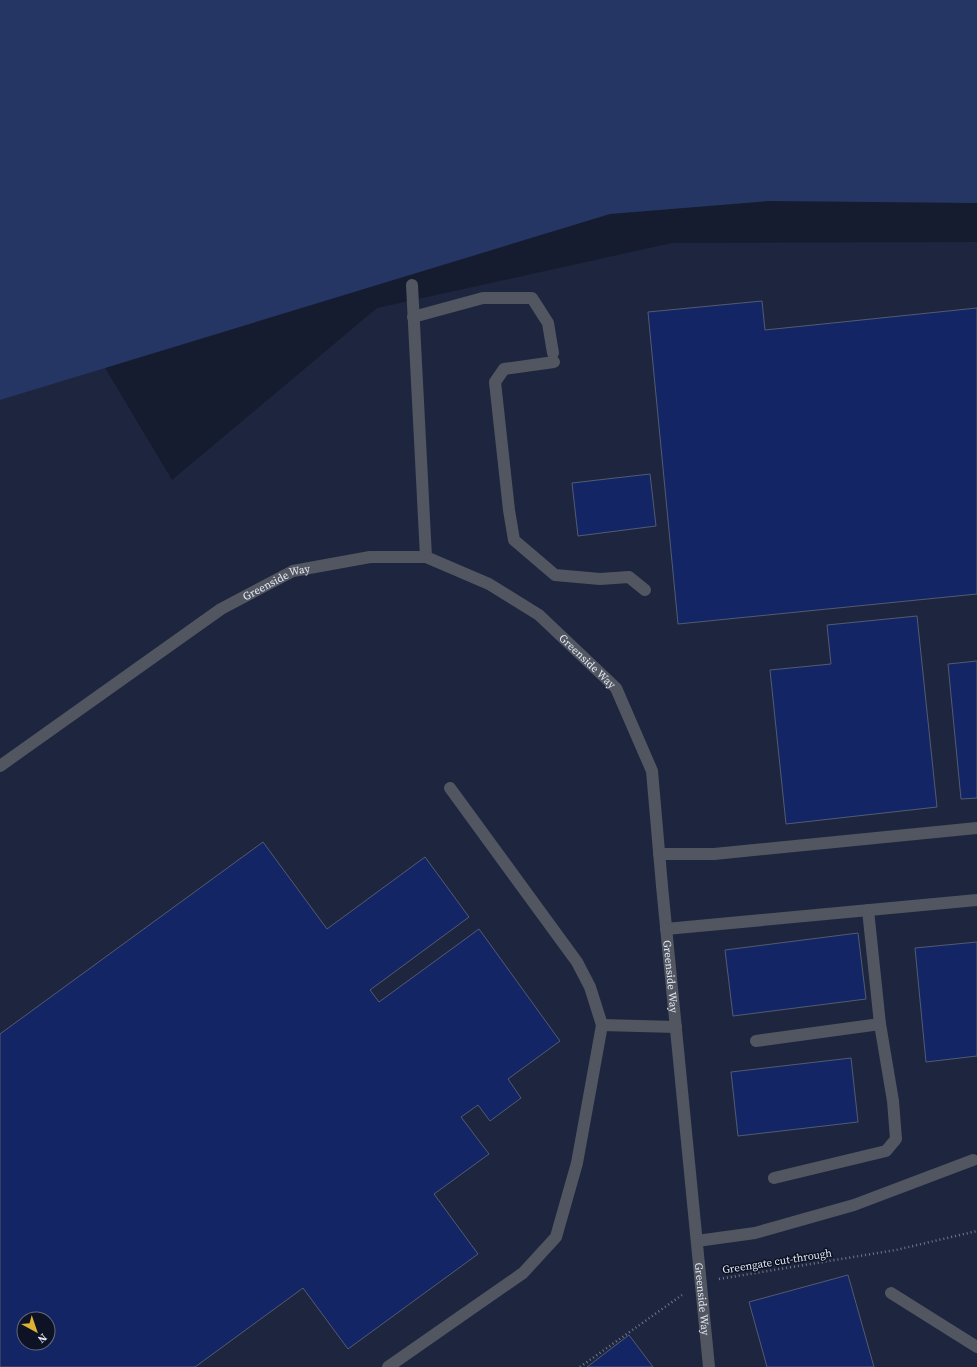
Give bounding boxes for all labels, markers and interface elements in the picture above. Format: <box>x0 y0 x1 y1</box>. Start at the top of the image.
street label: Greenside Way <box>240 561 312 604</box>
street label: Greenside Way <box>555 631 619 692</box>
street label: Greenside Way <box>659 939 681 1014</box>
street label: Greengate cut-through <box>721 1245 833 1278</box>
street label: Greenside Way <box>691 1262 713 1336</box>
north arrow <box>16 1311 56 1351</box>
text: N <box>34 1330 50 1347</box>

